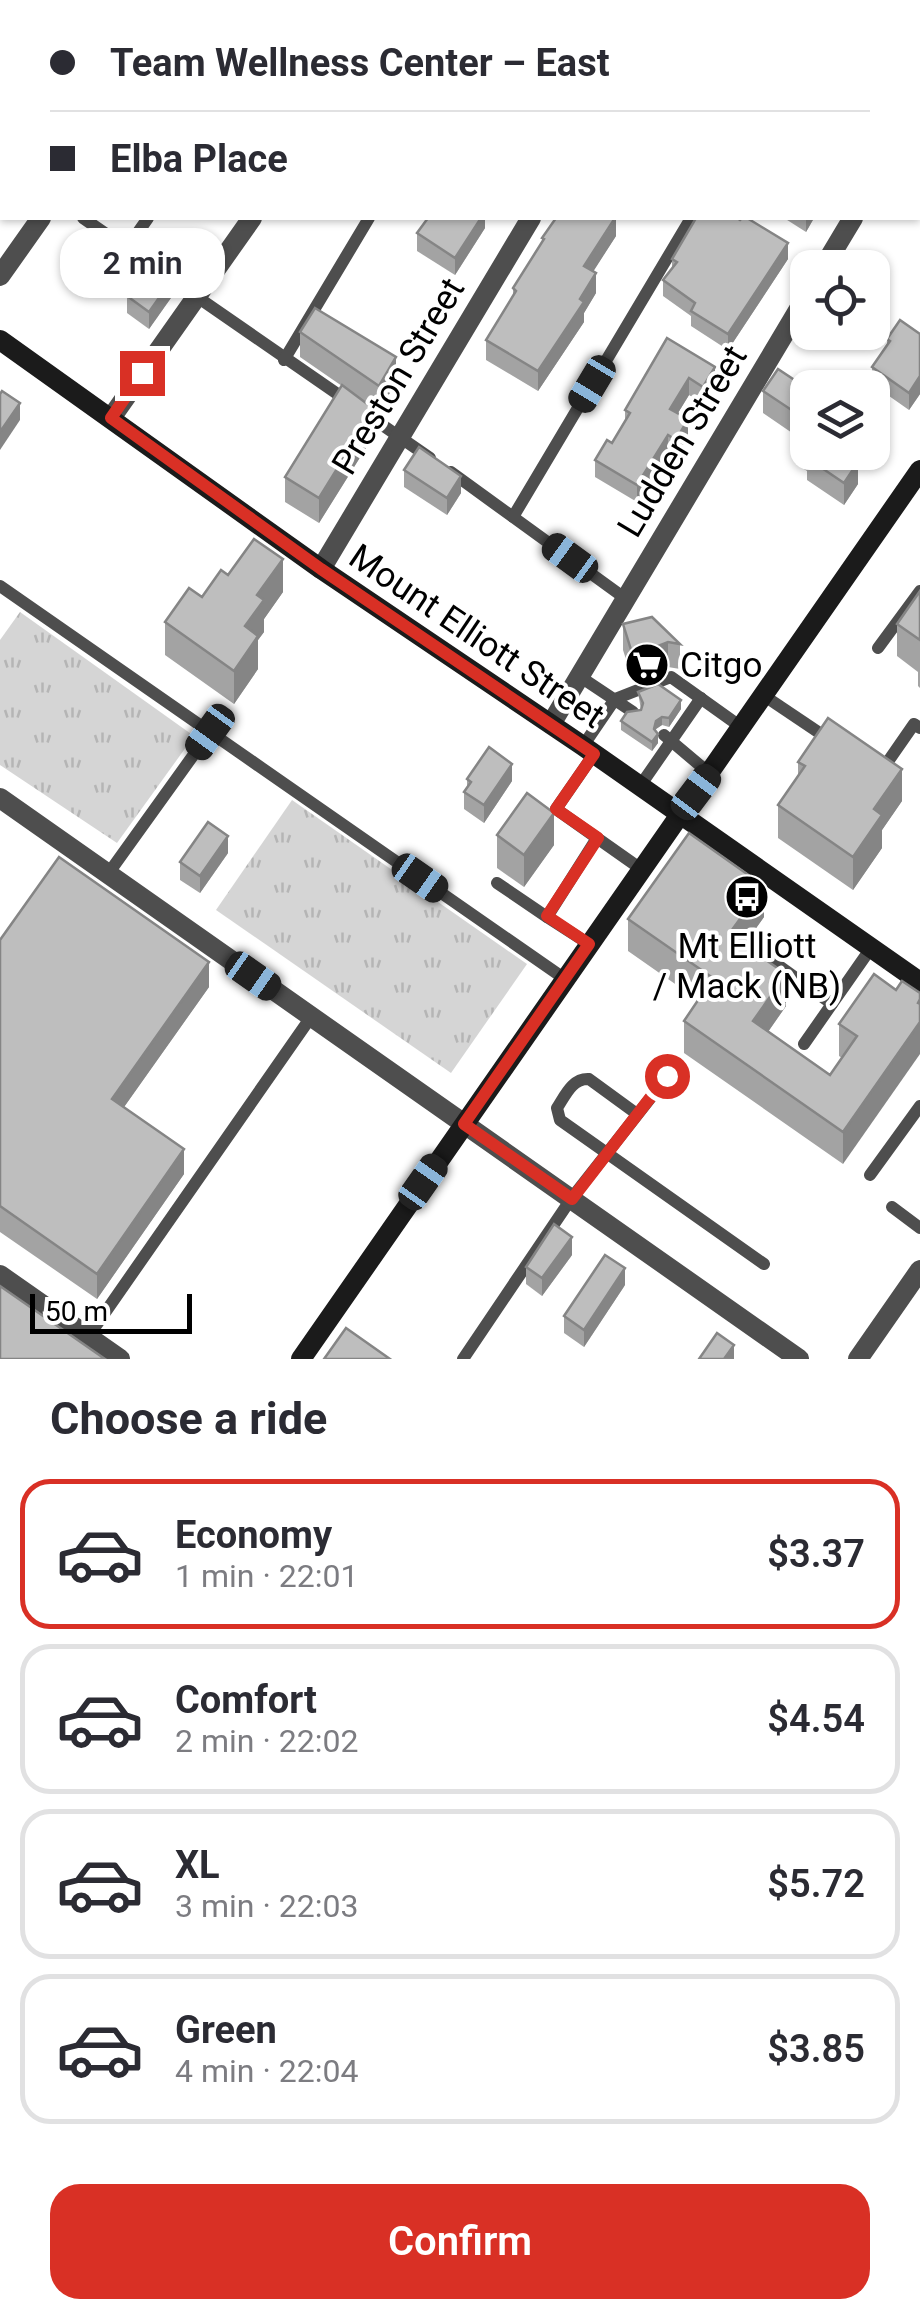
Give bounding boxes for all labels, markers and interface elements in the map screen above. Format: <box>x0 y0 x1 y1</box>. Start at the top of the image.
text: Team Wellness Center – East <box>110 41 610 85</box>
text: Elba Place <box>110 137 288 181</box>
callout: 2 min <box>59 228 224 298</box>
text: 2 min <box>102 244 183 282</box>
map controls <box>790 250 890 470</box>
button: locate <box>790 250 890 350</box>
street label: Preston Street <box>324 271 473 482</box>
street label: Ludden Street <box>609 338 756 544</box>
route end <box>120 351 165 396</box>
car <box>564 351 620 417</box>
button: layers <box>790 370 890 470</box>
car <box>537 528 603 588</box>
street label: Mount Elliott Street <box>341 536 612 737</box>
supermarket icon: Citgo <box>624 642 670 688</box>
place label: Citgo <box>680 645 762 686</box>
car <box>180 699 240 765</box>
car <box>666 759 726 825</box>
car <box>387 849 453 907</box>
bus stop icon: Mt Elliott / Mack (NB) <box>724 874 770 920</box>
place label: Mt Elliott / Mack (NB) <box>653 926 841 1007</box>
car <box>220 947 286 1005</box>
route start <box>645 1054 690 1099</box>
car <box>394 1149 452 1215</box>
scale bar <box>30 1289 192 1334</box>
text: 50 m <box>45 1295 108 1328</box>
text: Choose a ride <box>50 1392 327 1445</box>
icon: car <box>55 1509 145 1599</box>
text: Economy <box>175 1513 332 1557</box>
text: $3.37 <box>767 1532 865 1576</box>
text: 1 min · 22:01 <box>175 1557 358 1595</box>
icon: car <box>55 1674 145 1764</box>
text: Comfort <box>175 1678 317 1722</box>
text: $4.54 <box>767 1697 865 1741</box>
text: 2 min · 22:02 <box>175 1722 358 1760</box>
icon: car <box>55 1839 145 1929</box>
text: XL <box>175 1843 220 1887</box>
text: $5.72 <box>767 1862 865 1906</box>
text: 3 min · 22:03 <box>175 1887 358 1925</box>
icon: car <box>55 2004 145 2094</box>
text: Green <box>175 2008 277 2052</box>
text: $3.85 <box>767 2027 865 2071</box>
text: 4 min · 22:04 <box>175 2052 358 2090</box>
button: Confirm <box>50 2184 870 2299</box>

